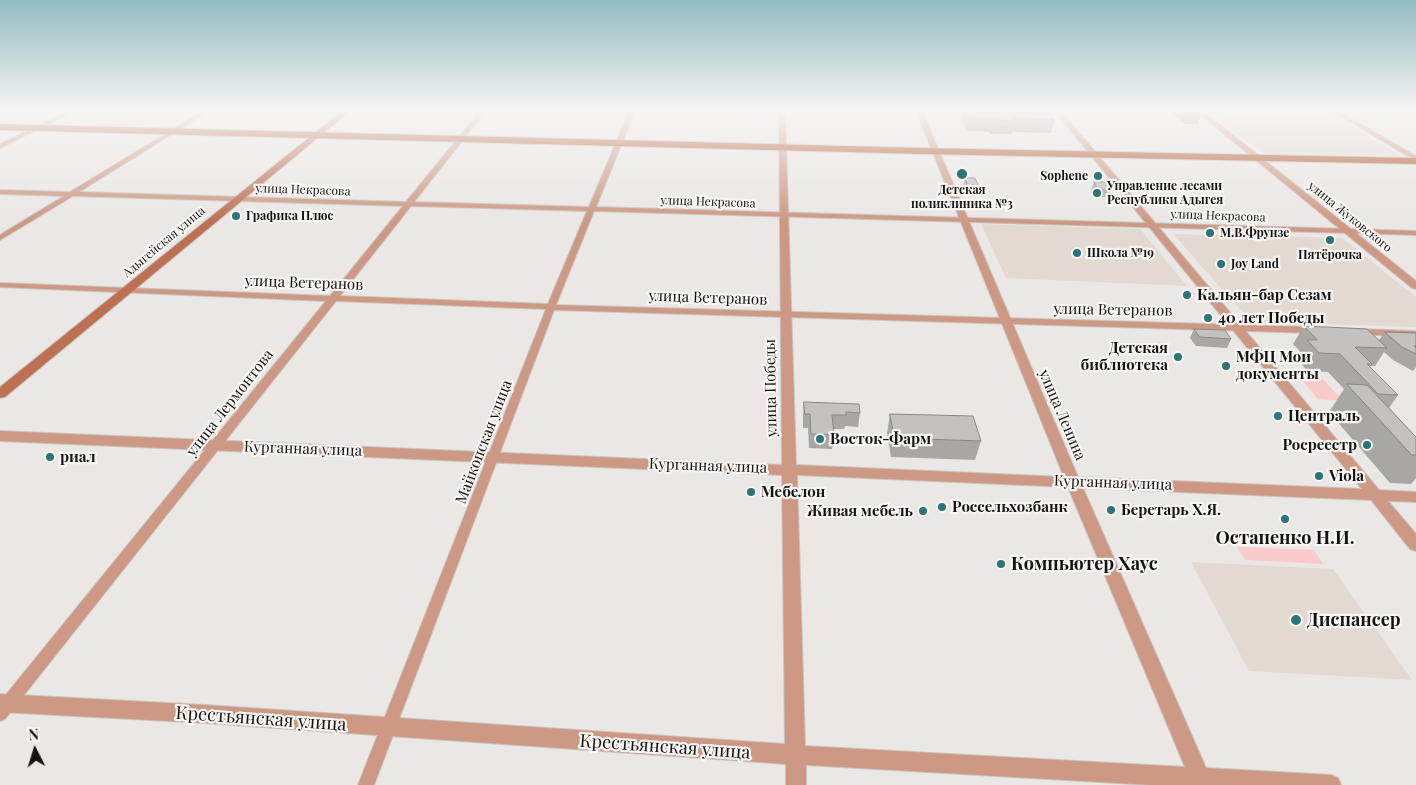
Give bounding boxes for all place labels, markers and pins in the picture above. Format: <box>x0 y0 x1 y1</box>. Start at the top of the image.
marker: Детская поликлиника №3 <box>955 167 969 181</box>
place label: Sophene <box>1040 169 1088 183</box>
marker: Sophene <box>1092 170 1104 182</box>
place label: Управление лесами Республики Адыгея <box>1107 179 1223 207</box>
place label: Детская поликлиника №3 <box>911 183 1013 211</box>
marker: Управление лесами Республики Адыгея <box>1091 187 1103 199</box>
place label: Графика Плюс <box>246 209 333 223</box>
marker: Графика Плюс <box>230 210 242 222</box>
place label: М.В.Фрунзе <box>1220 226 1289 240</box>
marker: М.В.Фрунзе <box>1204 227 1216 239</box>
marker: Пятёрочка <box>1324 234 1336 246</box>
place label: Школа №19 <box>1087 246 1154 260</box>
marker: Школа №19 <box>1071 247 1083 259</box>
place label: Пятёрочка <box>1298 248 1362 262</box>
place label: Joy Land <box>1231 257 1279 271</box>
marker: Joy Land <box>1215 258 1227 270</box>
place label: Кальян-бар Сезам <box>1197 286 1332 304</box>
marker: Кальян-бар Сезам <box>1181 289 1193 301</box>
place label: 40 лет Победы <box>1218 309 1324 327</box>
marker: 40 лет Победы <box>1202 312 1214 324</box>
place label: Детская библиотека <box>1081 339 1168 374</box>
place label: МФЦ Мои документы <box>1236 348 1319 383</box>
marker: Детская библиотека <box>1172 351 1184 363</box>
marker: МФЦ Мои документы <box>1220 360 1232 372</box>
place label: Централь <box>1288 407 1360 425</box>
marker: Централь <box>1272 410 1284 422</box>
place label: Восток-Фарм <box>830 430 931 448</box>
marker: Восток-Фарм <box>814 433 826 445</box>
place label: Росреестр <box>1282 436 1357 454</box>
marker: Росреестр <box>1361 439 1373 451</box>
place label: риал <box>60 448 96 466</box>
marker: риал <box>44 451 56 463</box>
place label: Viola <box>1329 467 1364 485</box>
marker: Viola <box>1313 470 1325 482</box>
place label: Мебелон <box>761 483 825 501</box>
marker: Мебелон <box>745 486 757 498</box>
place label: Россельхозбанк <box>952 498 1068 516</box>
marker: Россельхозбанк <box>936 501 948 513</box>
place label: Беретарь Х.Я. <box>1121 501 1221 519</box>
place label: Живая мебель <box>807 502 913 520</box>
marker: Беретарь Х.Я. <box>1105 504 1117 516</box>
marker: Живая мебель <box>917 505 929 517</box>
marker: Остапенко Н.И. <box>1279 513 1291 525</box>
place label: Остапенко Н.И. <box>1215 527 1355 549</box>
place label: Компьютер Хаус <box>1011 553 1158 575</box>
marker: Компьютер Хаус <box>995 558 1007 570</box>
place label: Диспансер <box>1307 609 1401 631</box>
marker: Диспансер <box>1289 613 1303 627</box>

